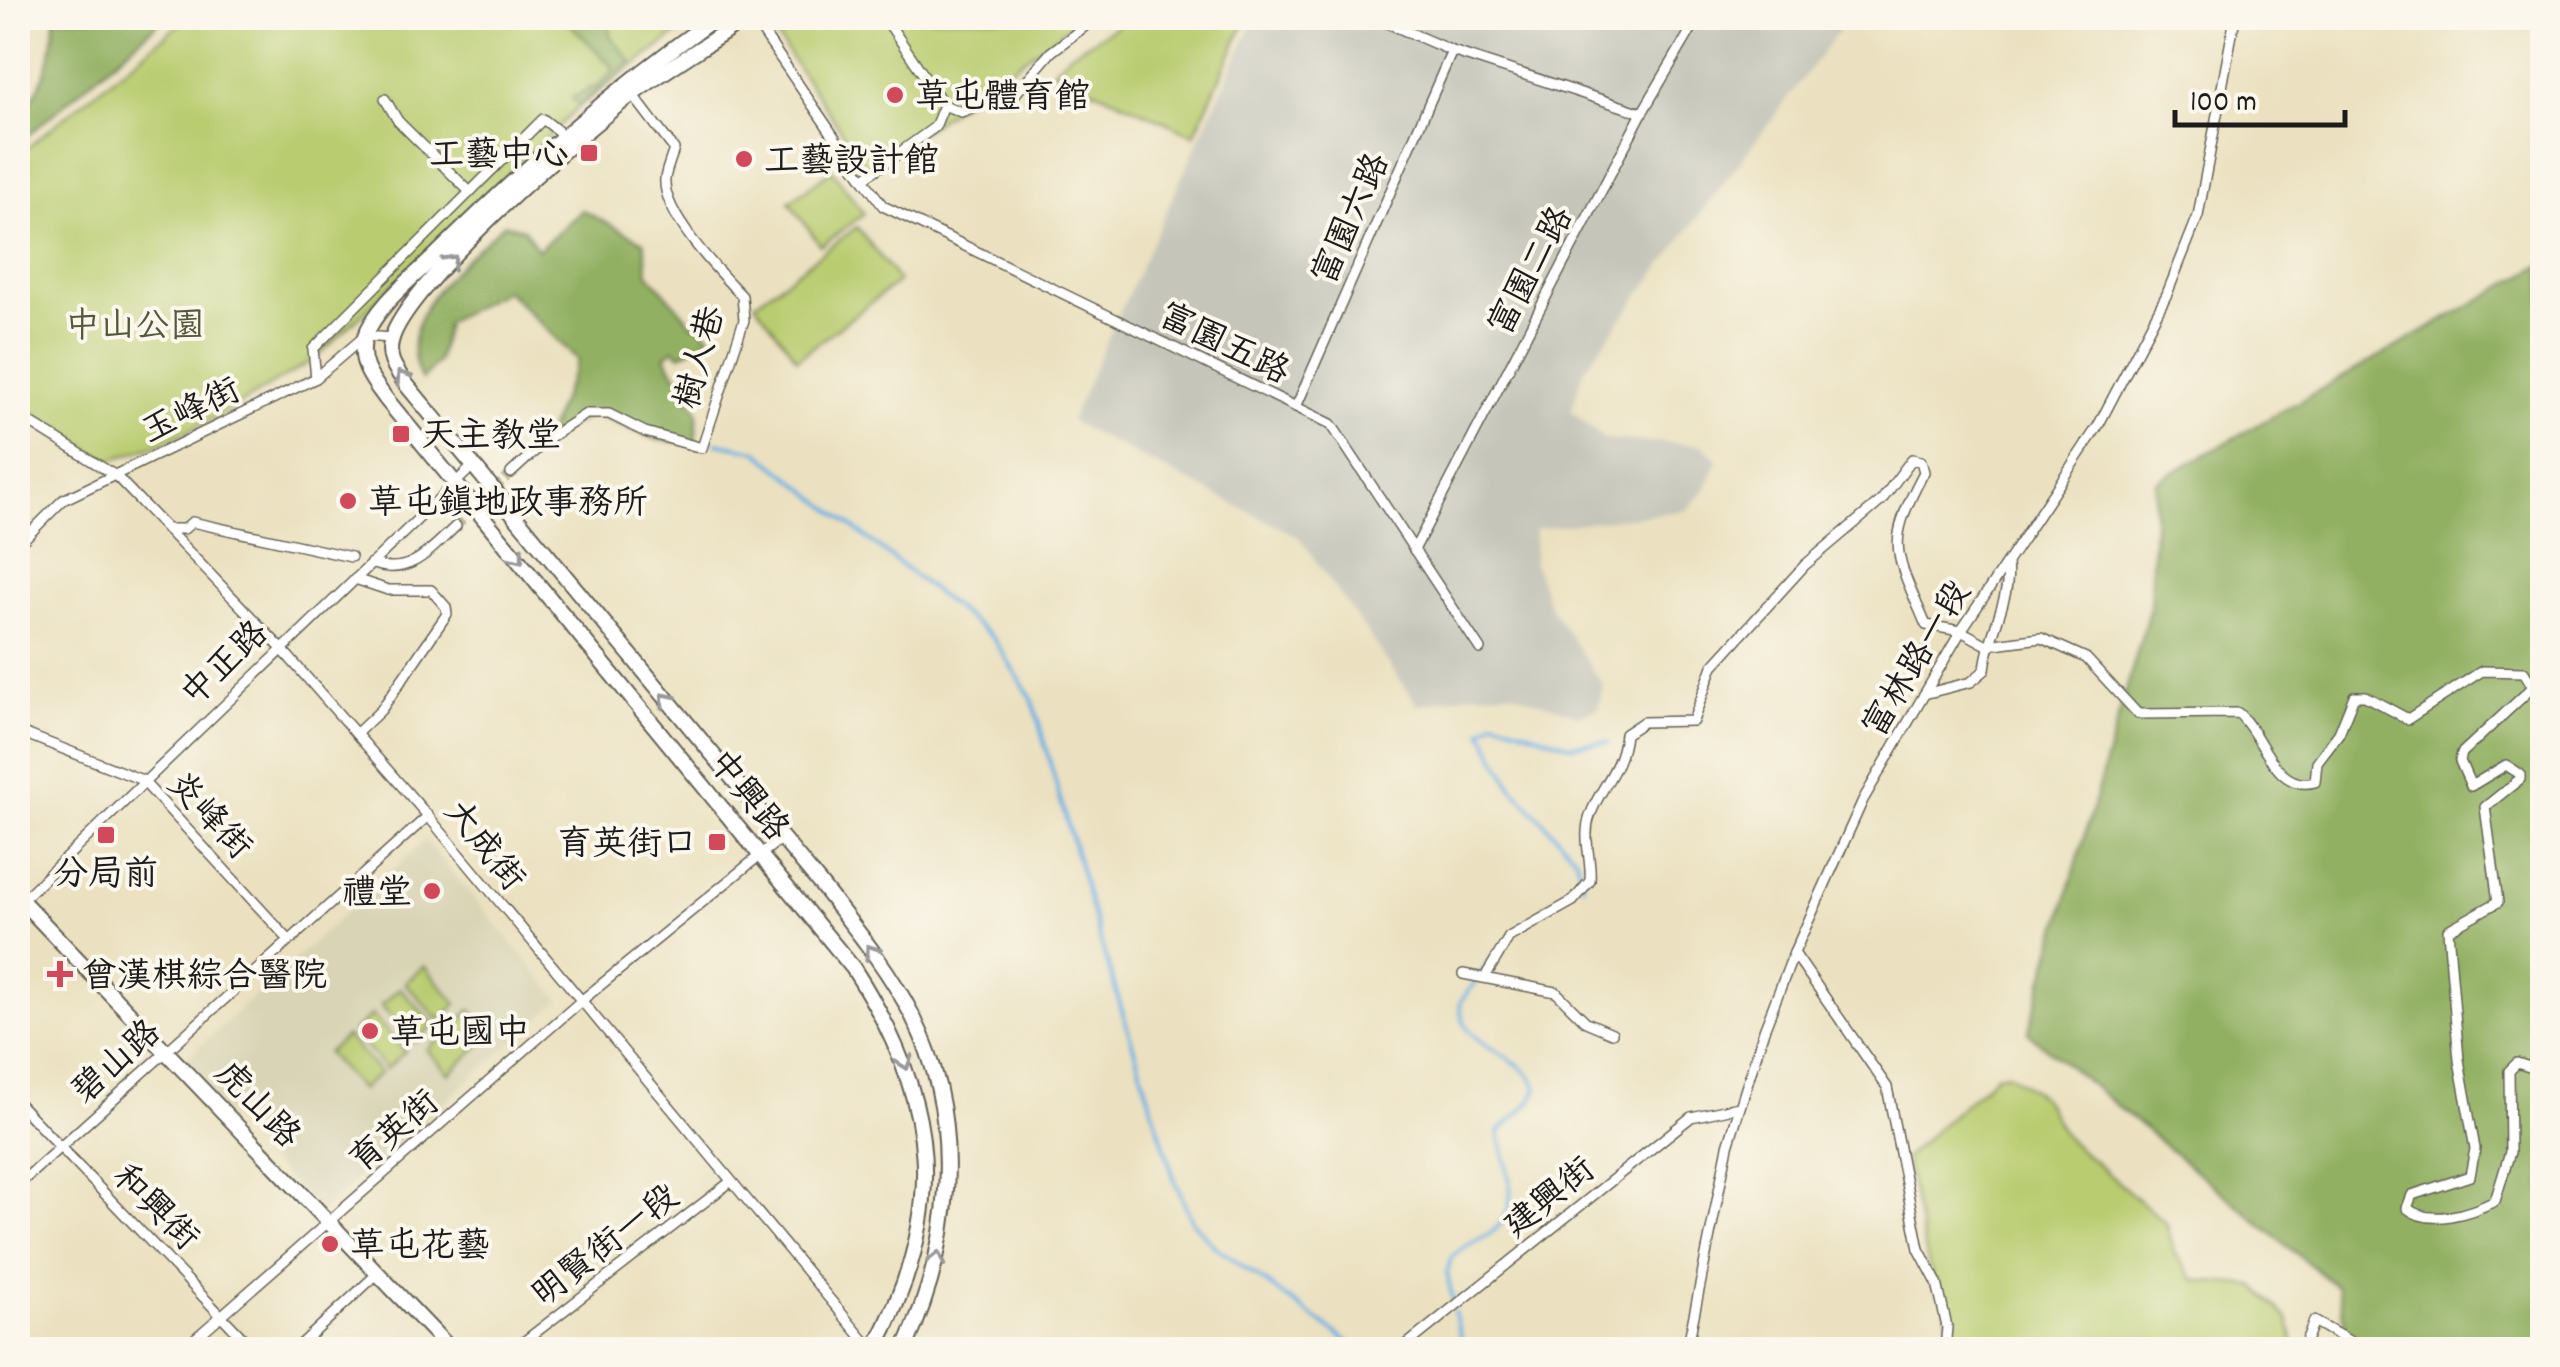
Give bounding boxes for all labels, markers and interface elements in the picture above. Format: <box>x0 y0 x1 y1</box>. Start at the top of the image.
scale bar <box>2175 65 2345 127</box>
place label: 草屯體育館 <box>915 75 1090 125</box>
text: 100 m <box>2190 83 2257 126</box>
marker: 草屯體育館 <box>884 84 906 106</box>
place label: 工藝中心 <box>429 133 569 183</box>
place label: 工藝設計館 <box>764 139 939 189</box>
marker: 工藝中心 <box>578 142 600 164</box>
street label: 富園六路 <box>1302 146 1405 294</box>
marker: 工藝設計館 <box>733 148 755 170</box>
street label: 富園二路 <box>1478 199 1588 346</box>
one-way arrow <box>439 255 457 273</box>
street label: 富園五路 <box>1149 293 1297 400</box>
street label: 樹人巷 <box>665 301 741 415</box>
park label: 中山公園 <box>65 304 205 354</box>
street label: 玉峰街 <box>134 368 250 459</box>
one-way arrow <box>396 370 415 388</box>
place label: 天主教堂 <box>421 414 561 464</box>
marker: 天主教堂 <box>390 423 412 445</box>
place label: 草屯鎮地政事務所 <box>368 481 648 531</box>
marker: 草屯鎮地政事務所 <box>337 490 359 512</box>
one-way arrow <box>506 545 524 563</box>
street label: 富林路一段 <box>1853 573 1986 748</box>
street label: 中正路 <box>171 611 282 720</box>
one-way arrow <box>660 693 678 711</box>
street label: 中興路 <box>694 741 799 854</box>
street label: 炎峰街 <box>153 762 261 873</box>
street label: 大成街 <box>430 791 535 904</box>
place label: 育英街口 <box>557 822 697 872</box>
marker: 分局前 <box>95 824 117 846</box>
marker: 育英街口 <box>706 831 728 853</box>
place label: 分局前 <box>53 852 159 902</box>
place label: 禮堂 <box>342 871 412 921</box>
marker: 禮堂 <box>421 880 443 902</box>
one-way arrow <box>865 944 883 963</box>
place label: 曾漢棋綜合醫院 <box>82 954 327 1004</box>
marker: 曾漢棋綜合醫院 <box>47 961 73 987</box>
street label: 碧山路 <box>63 1010 174 1117</box>
place label: 草屯國中 <box>390 1011 530 1061</box>
marker: 草屯國中 <box>359 1020 381 1042</box>
street label: 虎山路 <box>201 1051 310 1162</box>
one-way arrow <box>893 1054 914 1071</box>
street label: 育英街 <box>340 1080 452 1187</box>
street label: 建興街 <box>1495 1147 1608 1252</box>
street label: 和興街 <box>99 1155 208 1264</box>
street label: 明賢街一段 <box>523 1174 691 1322</box>
place label: 草屯花藝 <box>350 1224 490 1274</box>
marker: 草屯花藝 <box>319 1233 341 1255</box>
one-way arrow <box>925 1250 946 1267</box>

